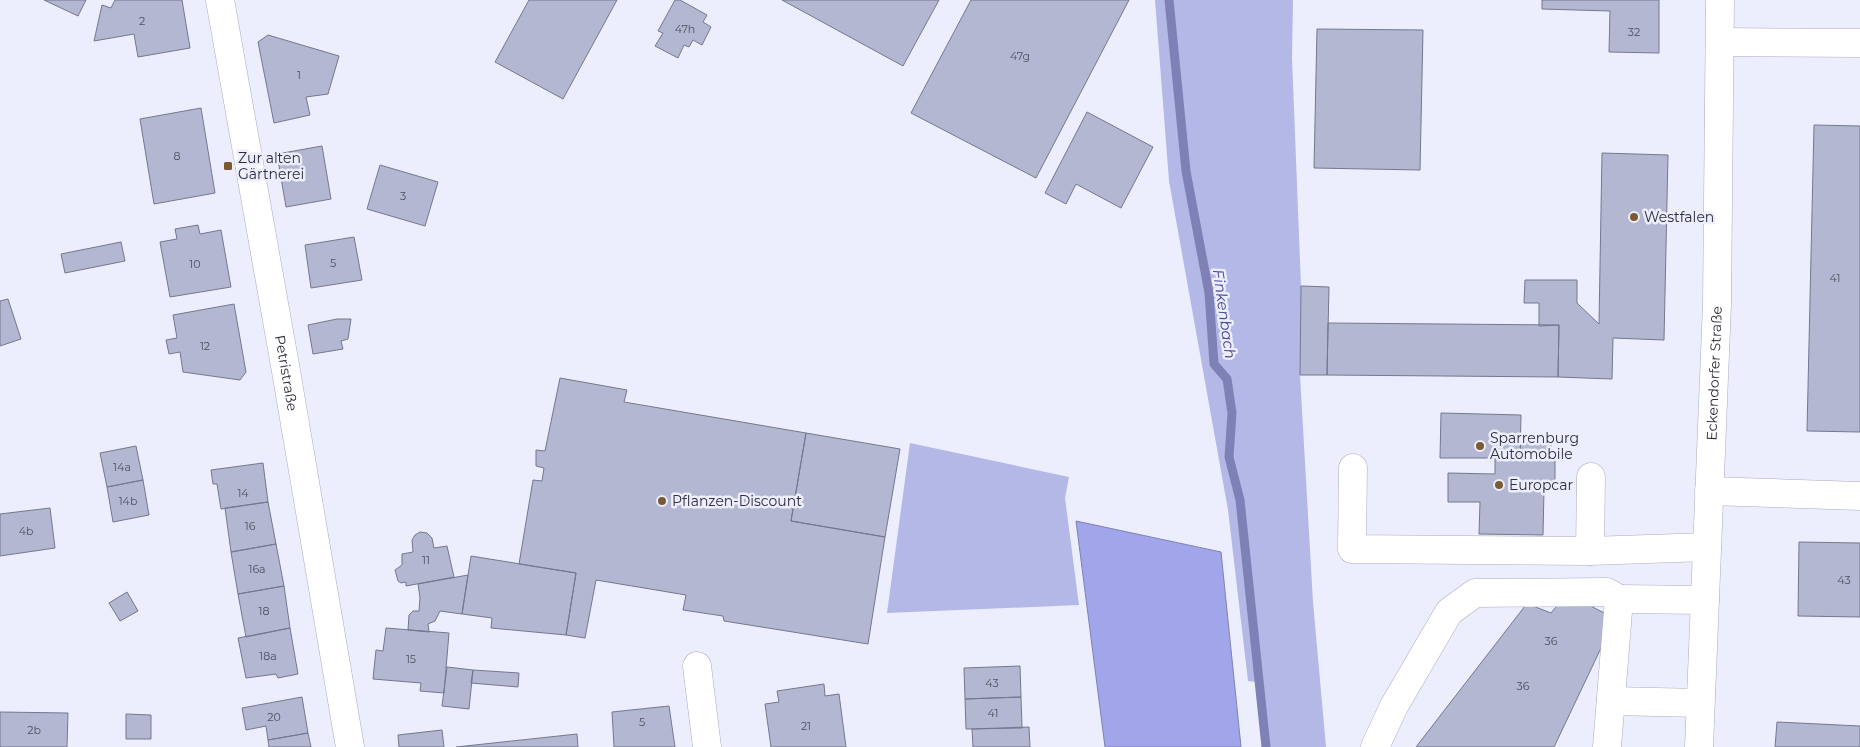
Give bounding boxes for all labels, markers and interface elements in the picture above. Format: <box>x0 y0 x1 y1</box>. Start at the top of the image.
house number: 2 <box>139 14 145 28</box>
house number: 47h <box>675 22 695 36</box>
house number: 32 <box>1628 25 1640 39</box>
house number: 47g <box>1010 49 1030 63</box>
house number: 1 <box>297 68 301 82</box>
house number: 8 <box>173 149 181 163</box>
place label: Zur alten Gärtnerei <box>238 149 304 183</box>
marker: Zur alten Gärtnerei <box>222 160 234 172</box>
house number: 3 <box>400 189 406 203</box>
place label: Westfalen <box>1644 208 1714 226</box>
marker: Westfalen <box>1628 211 1640 223</box>
house number: 5 <box>330 256 336 270</box>
house number: 10 <box>189 257 201 271</box>
water label: Finkenbach <box>1209 268 1240 360</box>
house number: 41 <box>1830 271 1840 285</box>
street label: Eckendorfer Straße <box>1702 306 1726 441</box>
street label: Petristraße <box>271 334 302 413</box>
house number: 12 <box>200 339 210 353</box>
place label: Sparrenburg Automobile <box>1490 429 1579 463</box>
marker: Sparrenburg Automobile <box>1474 440 1486 452</box>
house number: 14a <box>113 460 131 474</box>
place label: Europcar <box>1509 476 1574 494</box>
marker: Europcar <box>1493 479 1505 491</box>
house number: 14 <box>237 486 249 500</box>
place label: Pflanzen-Discount <box>672 492 802 510</box>
house number: 14b <box>119 494 137 508</box>
marker: Pflanzen-Discount <box>656 495 668 507</box>
house number: 16 <box>245 519 256 533</box>
house number: 4b <box>19 524 33 538</box>
house number: 11 <box>422 553 430 567</box>
house number: 16a <box>248 562 266 576</box>
house number: 43 <box>1837 573 1851 587</box>
house number: 18 <box>259 604 270 618</box>
house number: 36 <box>1545 634 1558 648</box>
house number: 18a <box>259 649 277 663</box>
house number: 15 <box>406 652 416 666</box>
house number: 43 <box>985 676 999 690</box>
house number: 36 <box>1517 679 1530 693</box>
house number: 41 <box>988 706 998 720</box>
house number: 20 <box>267 710 281 724</box>
house number: 5 <box>639 715 645 729</box>
house number: 21 <box>801 719 811 733</box>
house number: 2b <box>27 723 41 737</box>

